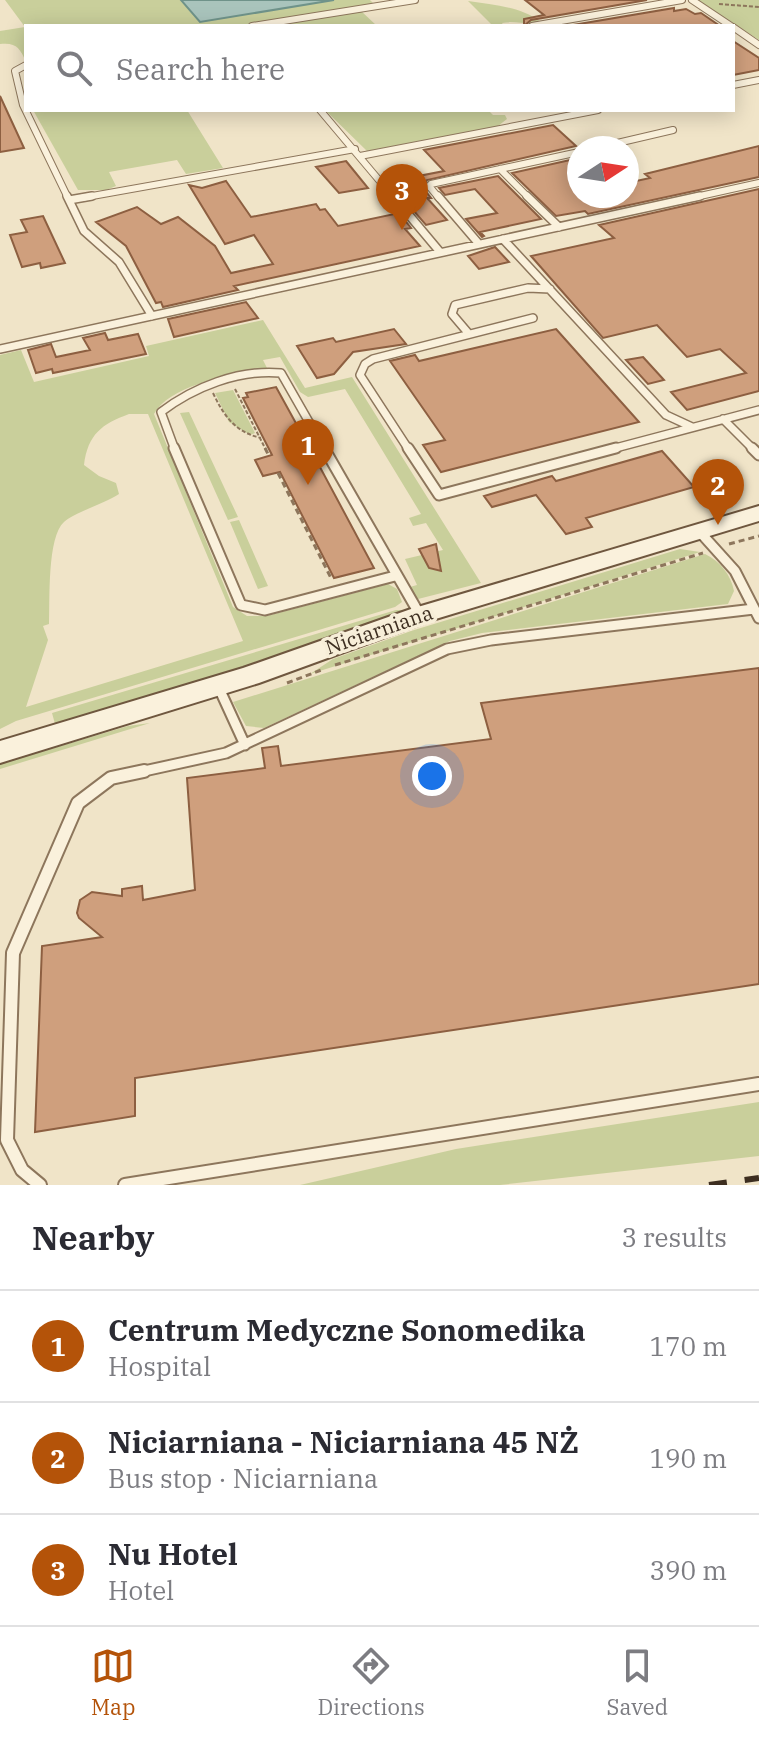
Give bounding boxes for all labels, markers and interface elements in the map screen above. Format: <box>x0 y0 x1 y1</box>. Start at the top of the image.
search box <box>24 24 735 112</box>
icon: search <box>52 46 96 90</box>
text: Search here <box>116 49 285 88</box>
north arrow <box>567 136 639 208</box>
pin: 3 <box>376 164 428 230</box>
pin: 1 <box>282 419 334 485</box>
pin: 2 <box>692 459 744 525</box>
street label: Niciarniana <box>322 599 436 661</box>
your location <box>412 756 452 796</box>
text: Nearby <box>32 1215 154 1259</box>
text: 3 results <box>621 1220 727 1254</box>
text: Centrum Medyczne Sonomedika <box>108 1310 586 1349</box>
text: 1 <box>50 1329 66 1363</box>
text: 170 m <box>649 1329 727 1363</box>
text: Hospital <box>108 1349 211 1383</box>
text: Niciarniana - Niciarniana 45 NŻ <box>108 1422 579 1461</box>
text: 2 <box>50 1441 66 1475</box>
text: 190 m <box>649 1441 727 1475</box>
text: Bus stop · Niciarniana <box>108 1461 378 1495</box>
text: Nu Hotel <box>108 1534 238 1573</box>
text: 3 <box>50 1553 66 1587</box>
text: 390 m <box>649 1553 727 1587</box>
text: Hotel <box>108 1573 174 1607</box>
tab: Map <box>91 1644 136 1721</box>
tab: Directions <box>317 1644 425 1721</box>
tab: Saved <box>606 1644 668 1721</box>

